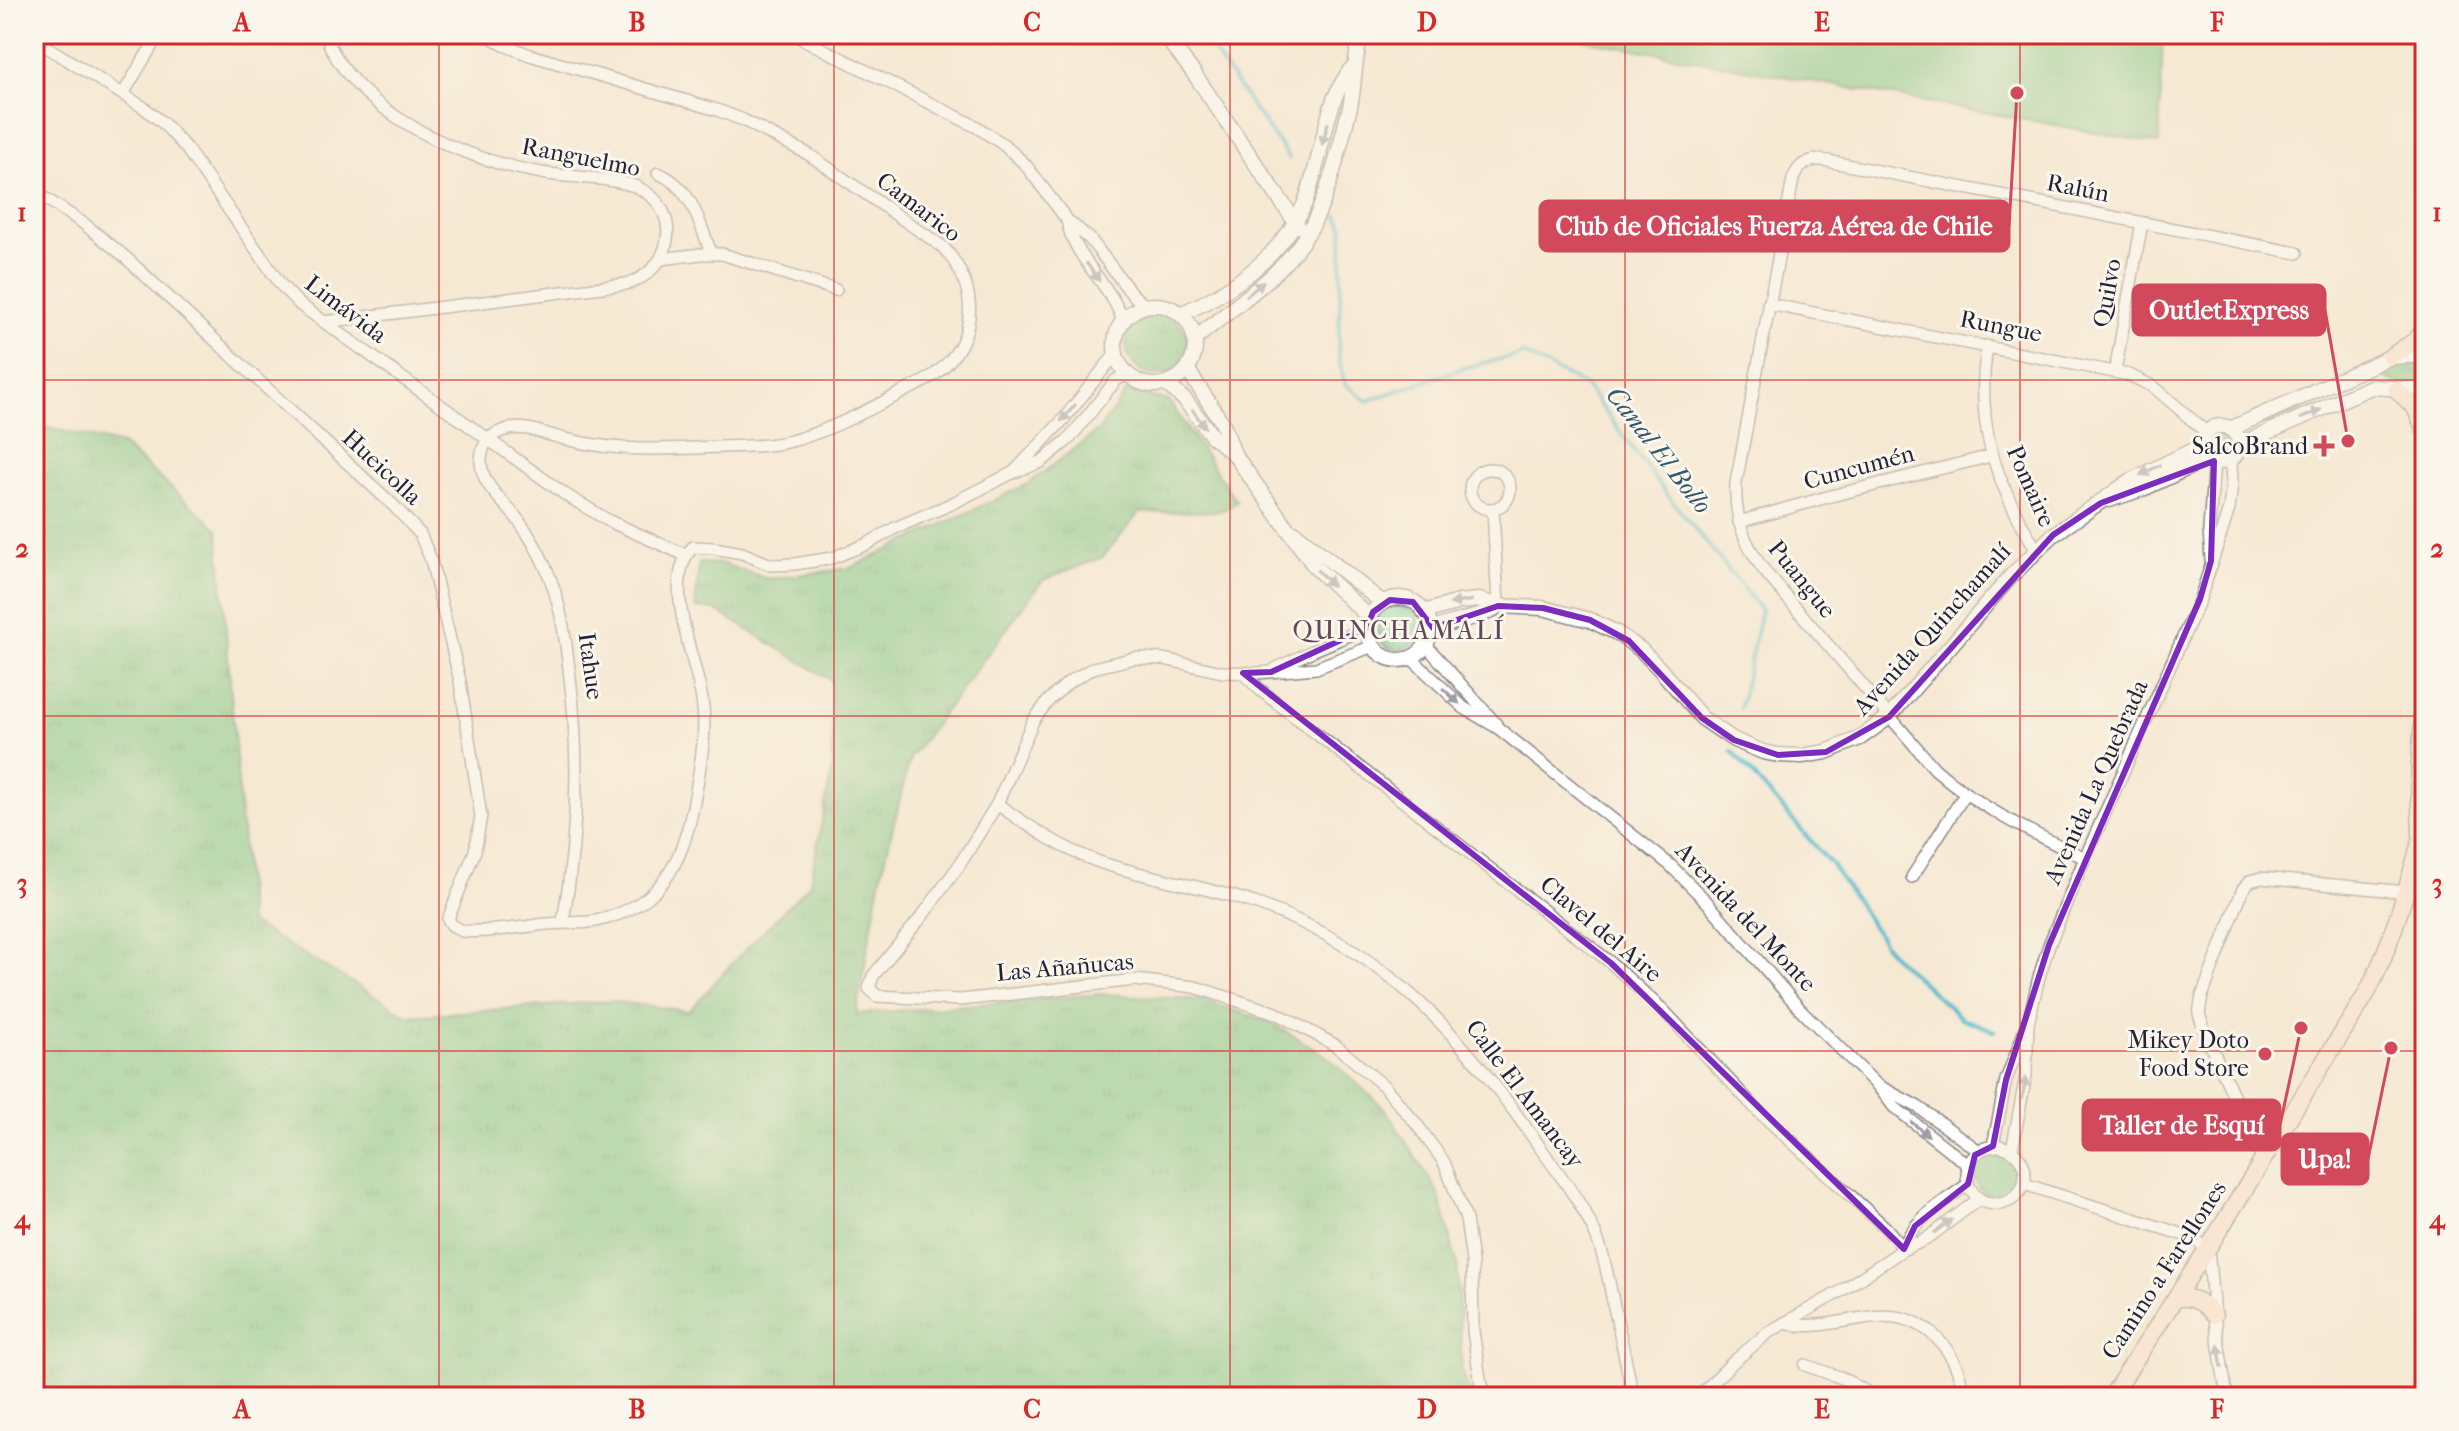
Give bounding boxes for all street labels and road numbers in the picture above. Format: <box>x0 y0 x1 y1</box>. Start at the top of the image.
street label: Ranguelmo <box>519 132 643 182</box>
street label: Camarico <box>871 166 967 248</box>
street label: Ralún <box>2044 168 2112 208</box>
street label: Quilvo <box>2087 256 2127 330</box>
street label: Limávida <box>300 269 393 349</box>
street label: Rungue <box>1958 304 2045 348</box>
street label: Hueicolla <box>337 423 428 511</box>
street label: Cuncumén <box>1801 439 1917 495</box>
street label: Pomaire <box>2001 441 2061 531</box>
street label: Puangue <box>1762 535 1842 624</box>
street label: Avenida Quinchamalí <box>1847 537 2017 721</box>
street label: Itahue <box>572 631 610 701</box>
street label: Avenida La Quebrada <box>2038 674 2154 890</box>
street label: Avenida del Monte <box>1669 836 1822 997</box>
street label: Clavel del Aire <box>1535 870 1667 988</box>
street label: Las Añañucas <box>995 947 1135 987</box>
street label: Calle El Amancay <box>1460 1014 1591 1175</box>
street label: Camino a Farellones <box>2096 1175 2232 1364</box>

